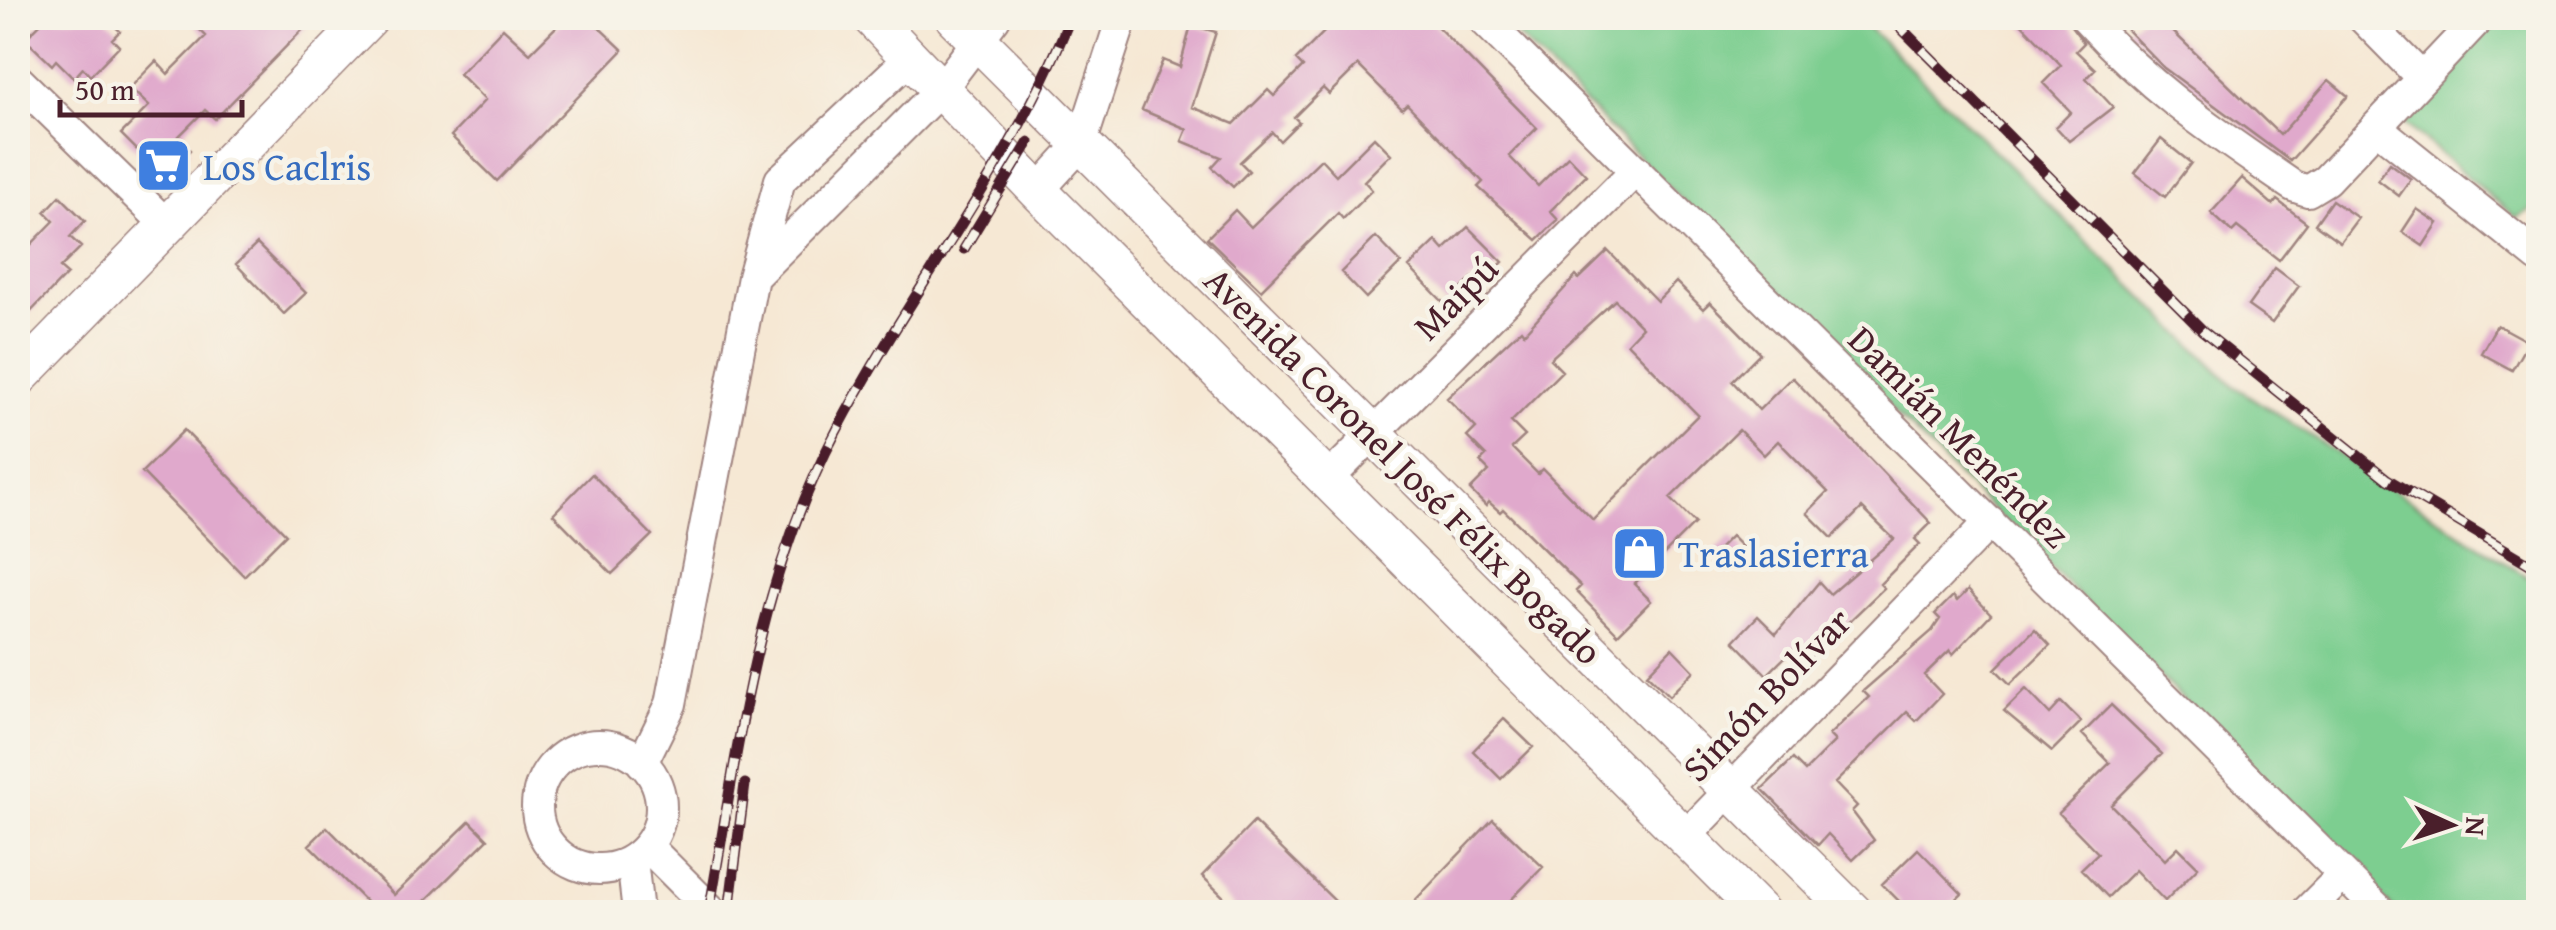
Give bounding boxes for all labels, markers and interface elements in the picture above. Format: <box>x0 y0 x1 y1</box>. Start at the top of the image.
scale bar <box>60 55 242 117</box>
text: 50 m <box>75 67 135 111</box>
supermarket icon: Los Caclris <box>134 136 194 196</box>
place label: Los Caclris <box>203 138 371 194</box>
street label: Maipú <box>1400 241 1511 352</box>
street label: Avenida Coronel José Félix Bogado <box>1192 253 1616 677</box>
street label: Damián Menéndez <box>1836 312 2084 560</box>
shop icon: Traslasierra <box>1609 523 1669 583</box>
place label: Traslasierra <box>1678 525 1869 581</box>
street label: Simón Bolívar <box>1668 594 1864 794</box>
north arrow <box>2401 775 2501 875</box>
text: N <box>2455 816 2497 837</box>

